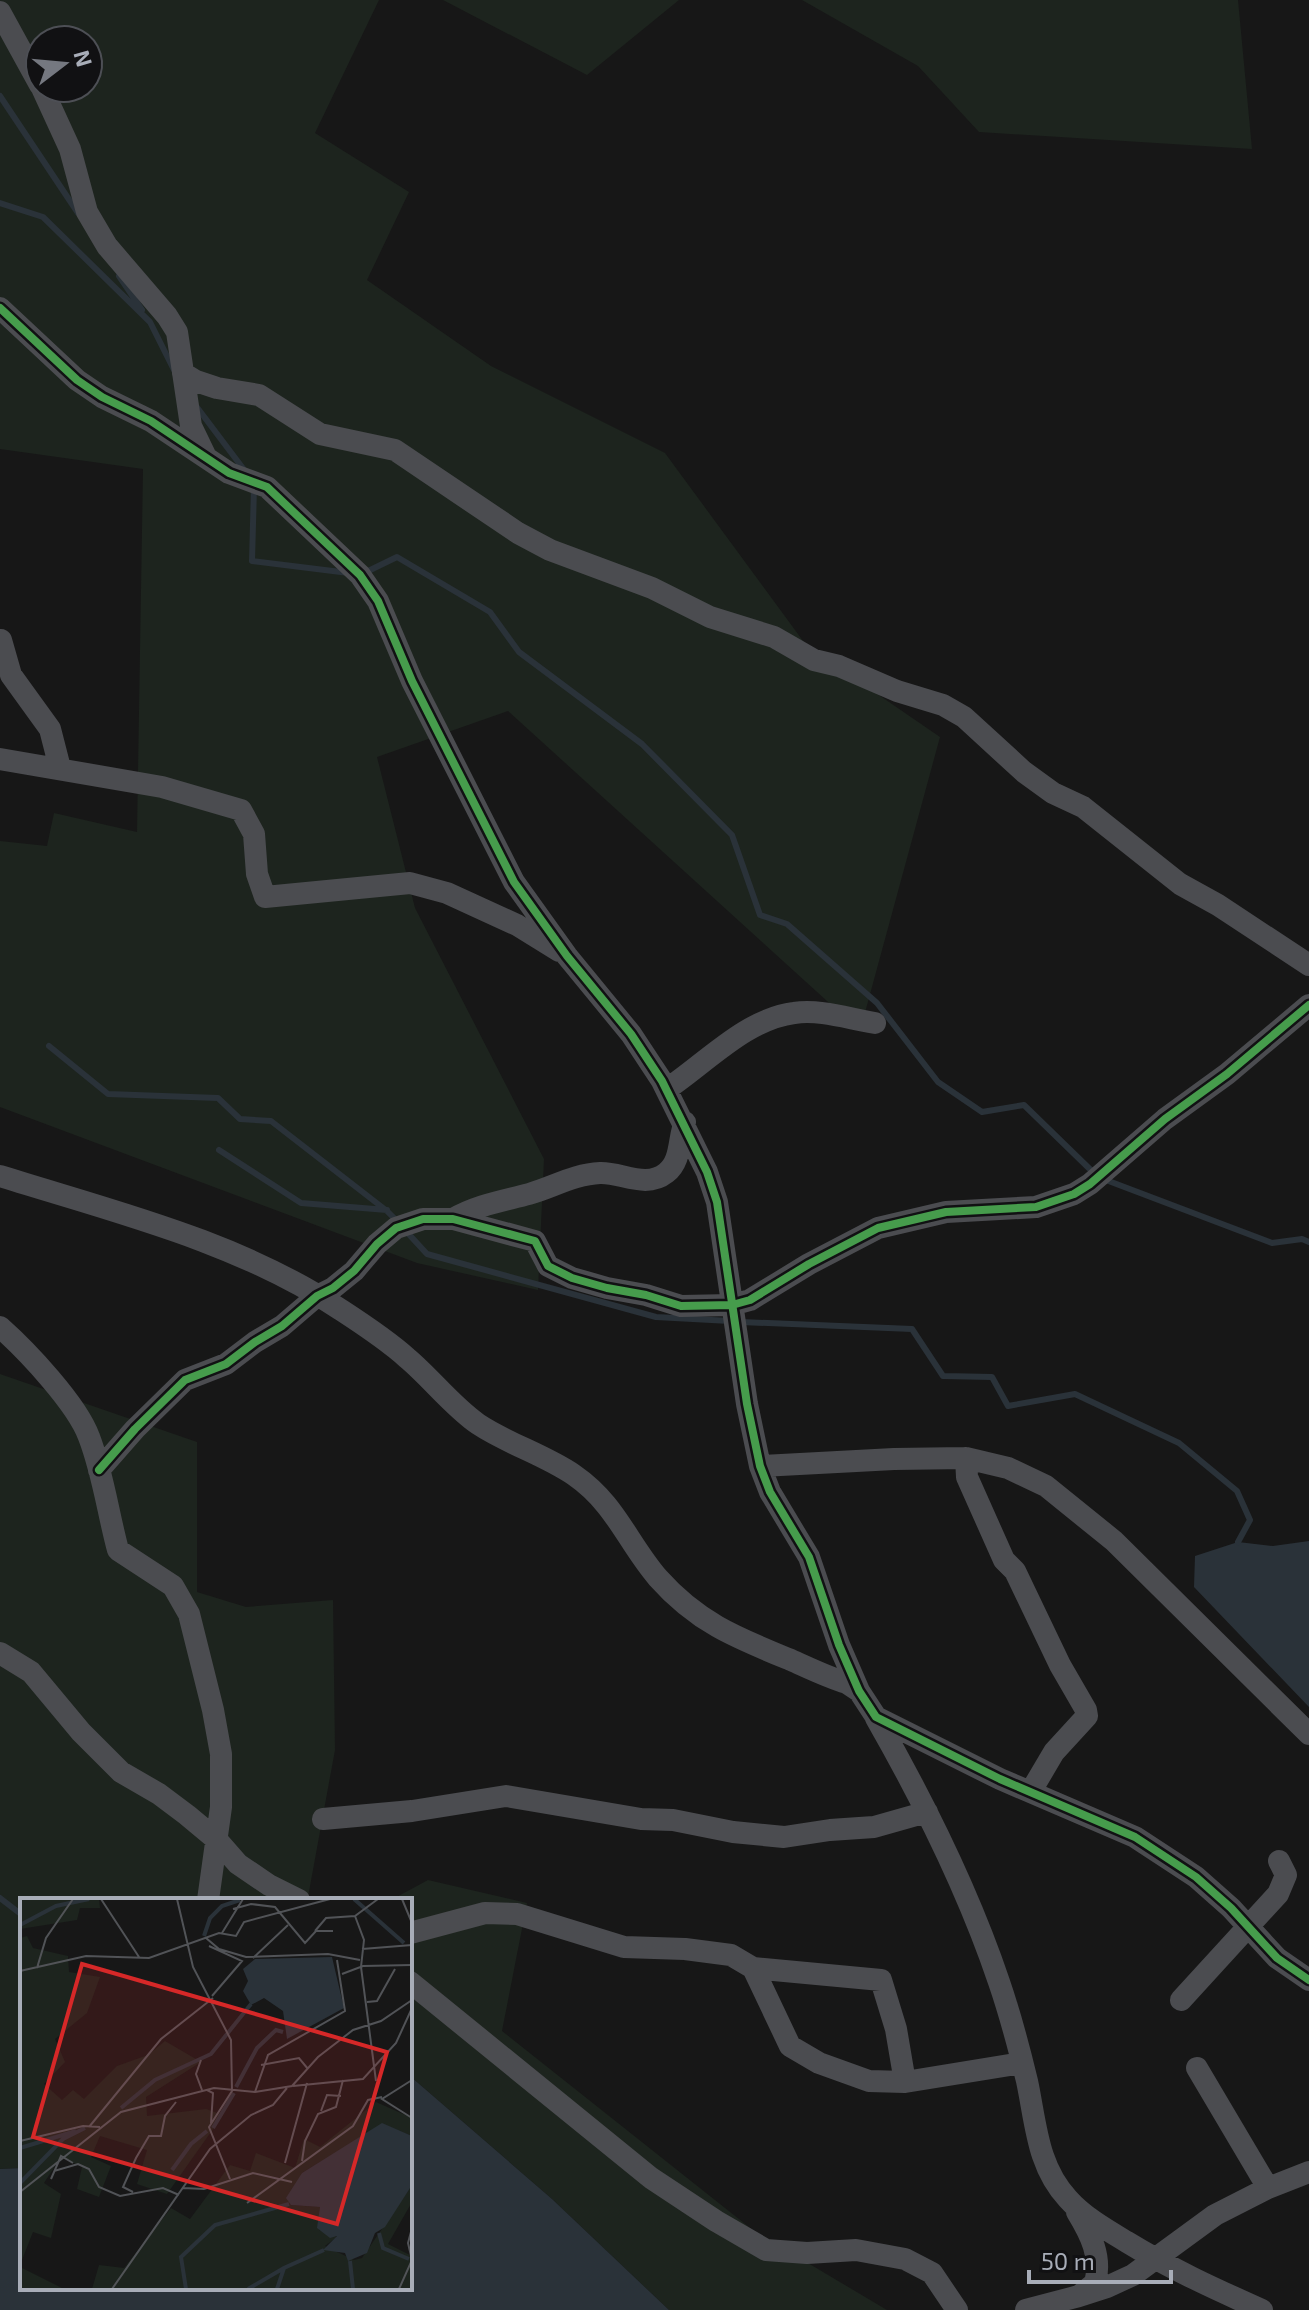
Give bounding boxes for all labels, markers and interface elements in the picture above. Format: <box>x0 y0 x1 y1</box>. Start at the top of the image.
north arrow <box>24 24 104 104</box>
text: N <box>70 47 99 69</box>
inset map <box>20 1898 412 2290</box>
scale bar <box>1029 2234 1171 2284</box>
text: 50 m <box>1041 2246 1095 2275</box>

